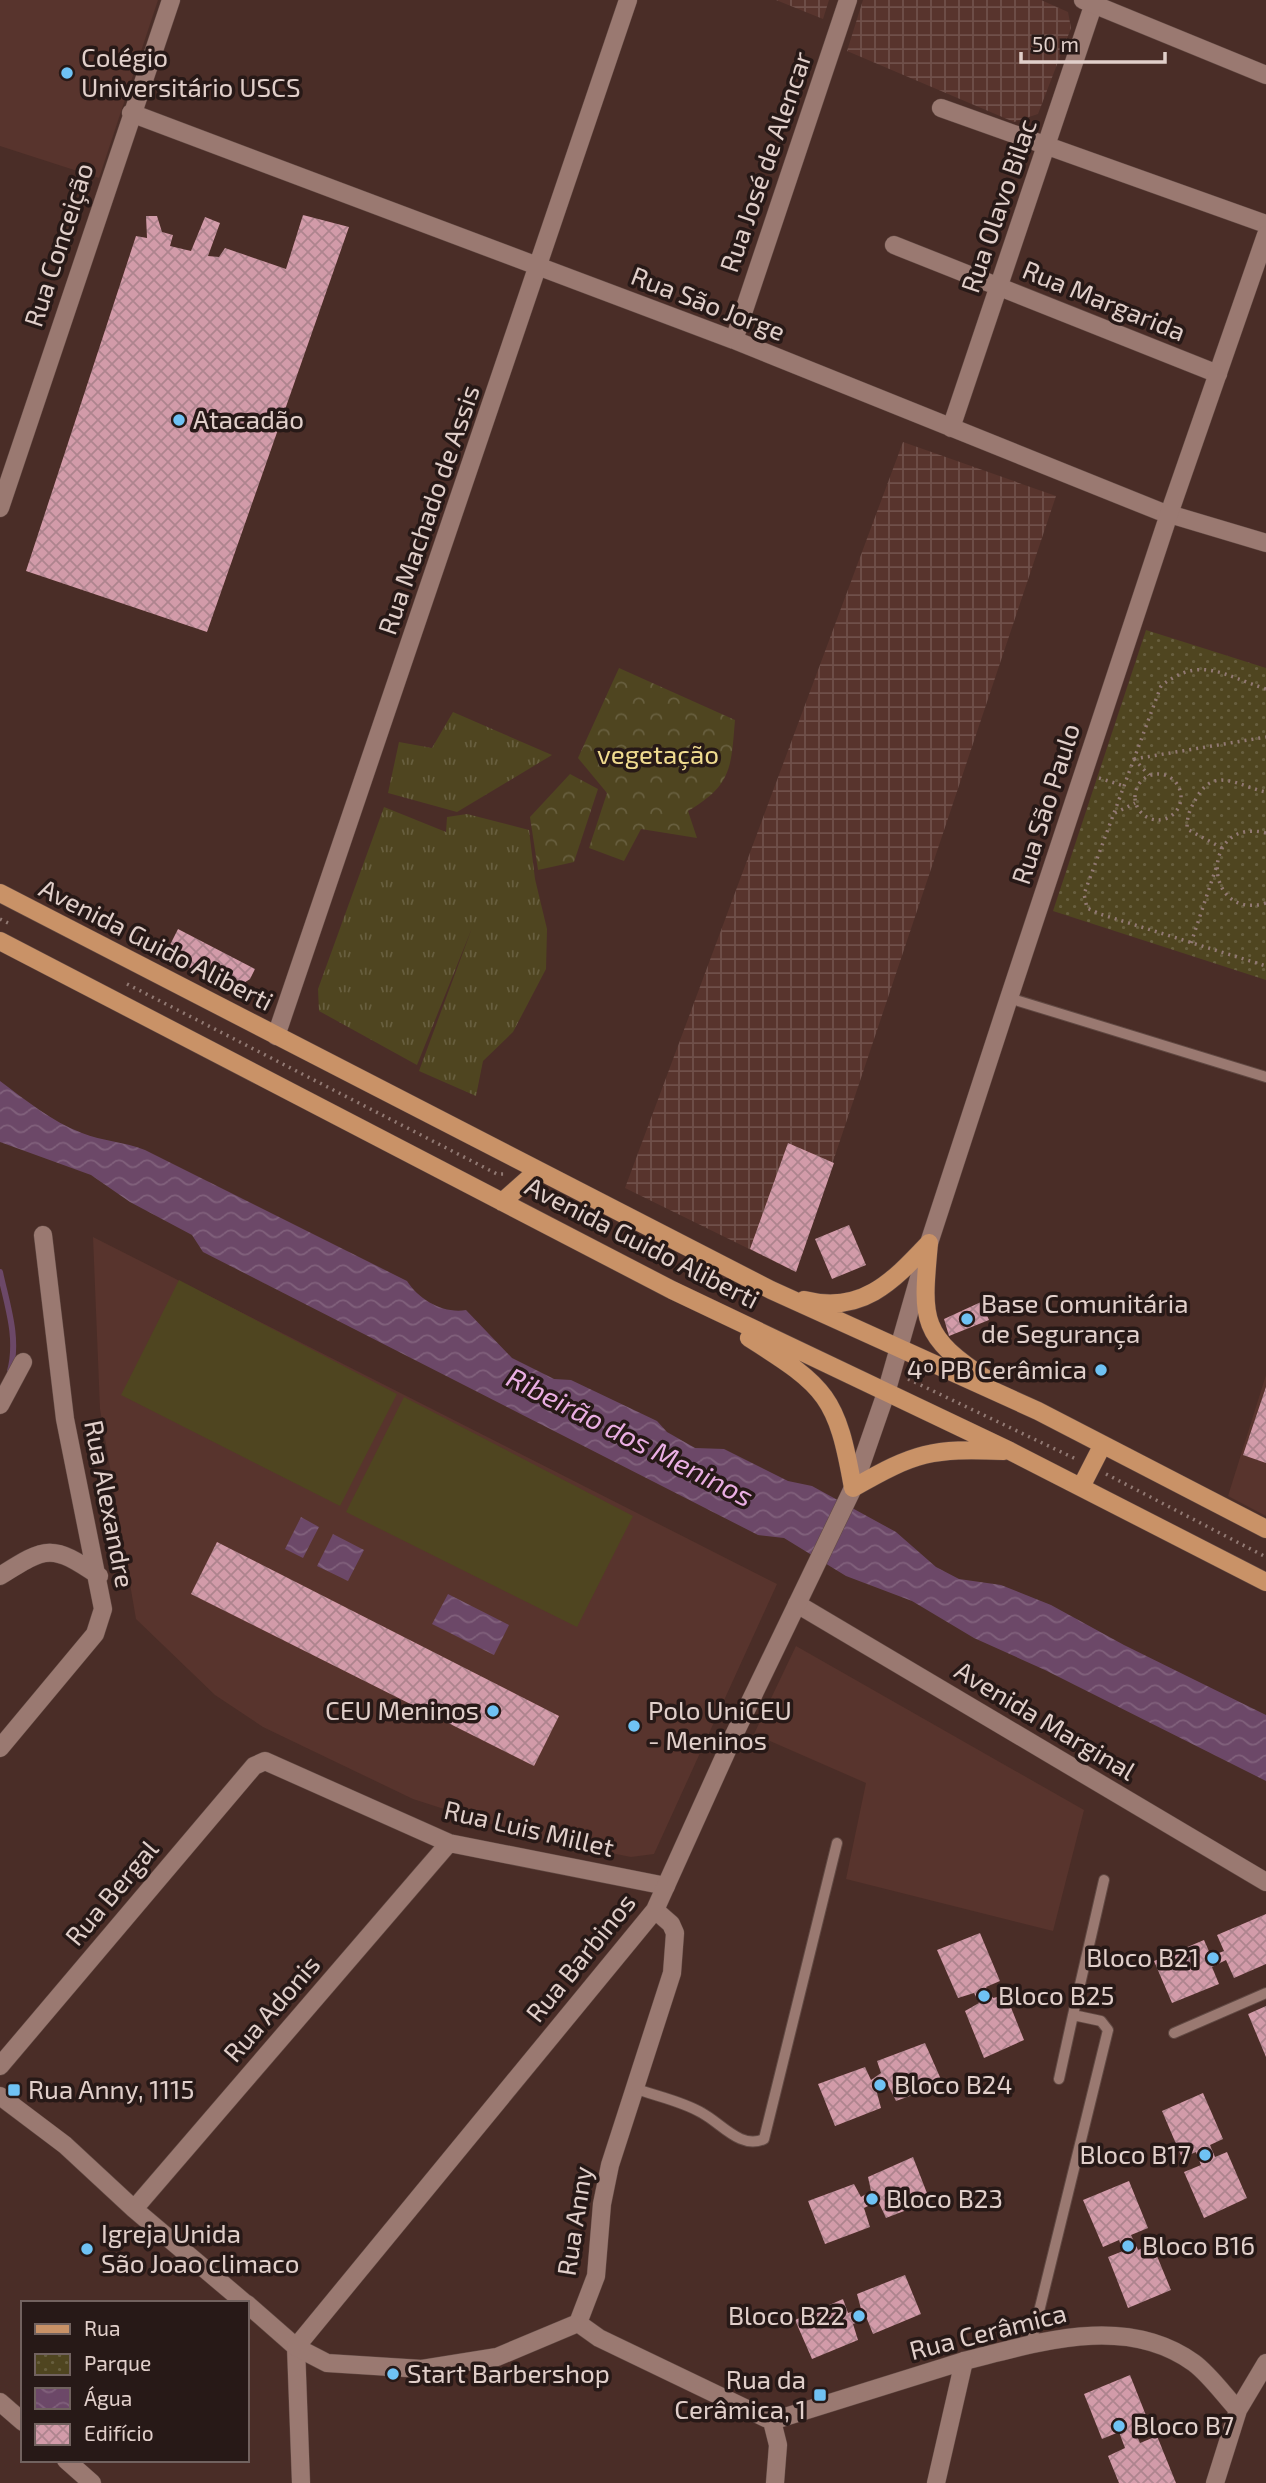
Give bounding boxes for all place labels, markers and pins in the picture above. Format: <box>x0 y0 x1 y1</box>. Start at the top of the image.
place label: Colégio Universitário USCS <box>81 41 300 102</box>
marker: Colégio Universitário USCS <box>59 65 75 81</box>
place label: Atacadão <box>193 403 304 434</box>
marker: Atacadão <box>171 412 187 428</box>
place label: Base Comunitária de Segurança <box>981 1287 1188 1350</box>
marker: Base Comunitária de Segurança <box>959 1311 975 1327</box>
place label: 4º PB Cerâmica <box>907 1353 1087 1384</box>
marker: 4º PB Cerâmica <box>1093 1362 1109 1378</box>
place label: CEU Meninos <box>325 1694 479 1725</box>
place label: Polo UniCEU - Meninos <box>648 1694 792 1755</box>
marker: CEU Meninos <box>485 1703 501 1719</box>
marker: Polo UniCEU - Meninos <box>626 1718 642 1734</box>
place label: Bloco B21 <box>1086 1941 1199 1972</box>
marker: Bloco B21 <box>1205 1950 1221 1966</box>
place label: Bloco B25 <box>998 1979 1114 2010</box>
marker: Bloco B25 <box>976 1988 992 2004</box>
place label: Bloco B24 <box>894 2068 1012 2099</box>
place label: Rua Anny, 1115 <box>28 2073 194 2104</box>
marker: Bloco B24 <box>872 2077 888 2093</box>
marker: Rua Anny, 1115 <box>6 2082 22 2098</box>
place label: Bloco B17 <box>1080 2138 1191 2169</box>
marker: Bloco B17 <box>1197 2147 1213 2163</box>
place label: Bloco B23 <box>886 2182 1003 2213</box>
marker: Bloco B23 <box>864 2191 880 2207</box>
place label: Igreja Unida São Joao climaco <box>101 2217 300 2278</box>
place label: Bloco B16 <box>1142 2229 1255 2260</box>
marker: Bloco B16 <box>1120 2238 1136 2254</box>
marker: Igreja Unida São Joao climaco <box>79 2241 95 2257</box>
place label: Bloco B22 <box>728 2299 845 2330</box>
marker: Bloco B22 <box>851 2308 867 2324</box>
place label: Start Barbershop <box>407 2357 610 2388</box>
place label: Rua da Cerâmica, 1 <box>674 2363 806 2424</box>
marker: Start Barbershop <box>385 2366 401 2382</box>
marker: Rua da Cerâmica, 1 <box>812 2387 828 2403</box>
place label: Bloco B7 <box>1133 2409 1234 2440</box>
marker: Bloco B7 <box>1111 2418 1127 2434</box>

